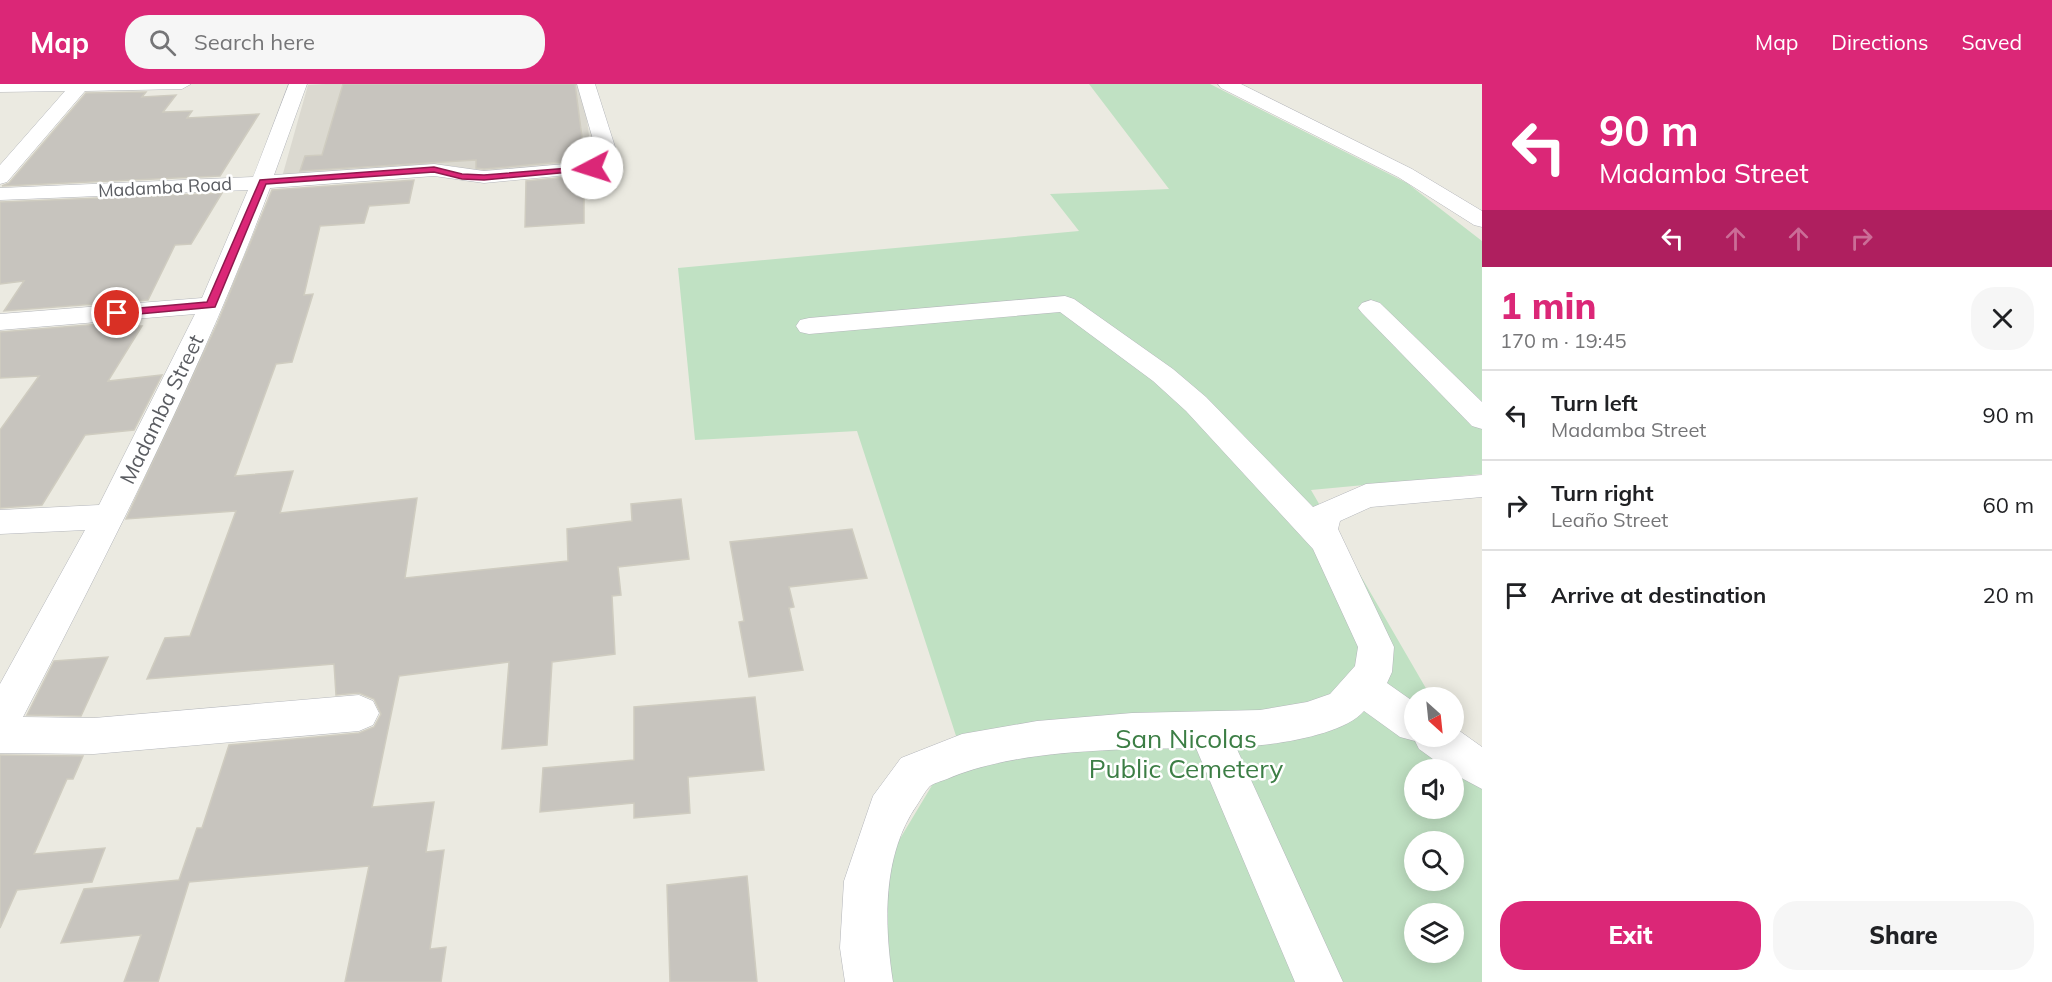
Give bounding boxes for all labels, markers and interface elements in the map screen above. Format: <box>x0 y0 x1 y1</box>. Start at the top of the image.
search box <box>125 15 545 69</box>
text: Map <box>30 25 89 60</box>
icon: search <box>146 26 179 59</box>
text: Search here <box>194 28 315 56</box>
text: Map <box>1755 29 1798 55</box>
text: Directions <box>1831 29 1928 55</box>
text: Saved <box>1961 29 2022 55</box>
text: 90 m <box>1599 104 1699 157</box>
icon: left <box>1500 108 1578 186</box>
position arrow <box>560 136 624 200</box>
text: Madamba Street <box>1599 156 1809 190</box>
street label: Madamba Road <box>97 172 233 202</box>
icon: left <box>1656 222 1689 255</box>
icon: ahead <box>1719 222 1752 255</box>
icon: ahead <box>1782 222 1815 255</box>
icon: right <box>1845 222 1878 255</box>
text: 1 min <box>1500 283 1596 328</box>
pin <box>91 287 142 338</box>
button: close <box>1971 287 2034 350</box>
icon: arrive <box>100 296 133 329</box>
text: 170 m · 19:45 <box>1500 328 1626 353</box>
street label: Madamba Street <box>114 330 208 488</box>
text: Turn left <box>1551 389 1638 417</box>
icon: left <box>1500 399 1533 432</box>
text: 90 m <box>1983 401 2034 429</box>
text: Madamba Street <box>1551 417 1706 442</box>
text: Turn right <box>1551 479 1654 507</box>
icon: right <box>1500 489 1533 522</box>
text: 60 m <box>1983 491 2034 519</box>
text: Leaño Street <box>1551 507 1668 532</box>
icon: arrive <box>1500 579 1533 612</box>
text: Arrive at destination <box>1551 581 1766 609</box>
text: 20 m <box>1983 581 2034 609</box>
north arrow <box>1404 687 1464 747</box>
map controls <box>1404 687 1464 963</box>
park label: San Nicolas Public Cemetery <box>1089 722 1283 785</box>
button: sound <box>1404 759 1464 819</box>
button: search <box>1404 831 1464 891</box>
button: Exit <box>1500 901 1761 970</box>
button: Share <box>1773 901 2034 970</box>
button: layers <box>1404 903 1464 963</box>

